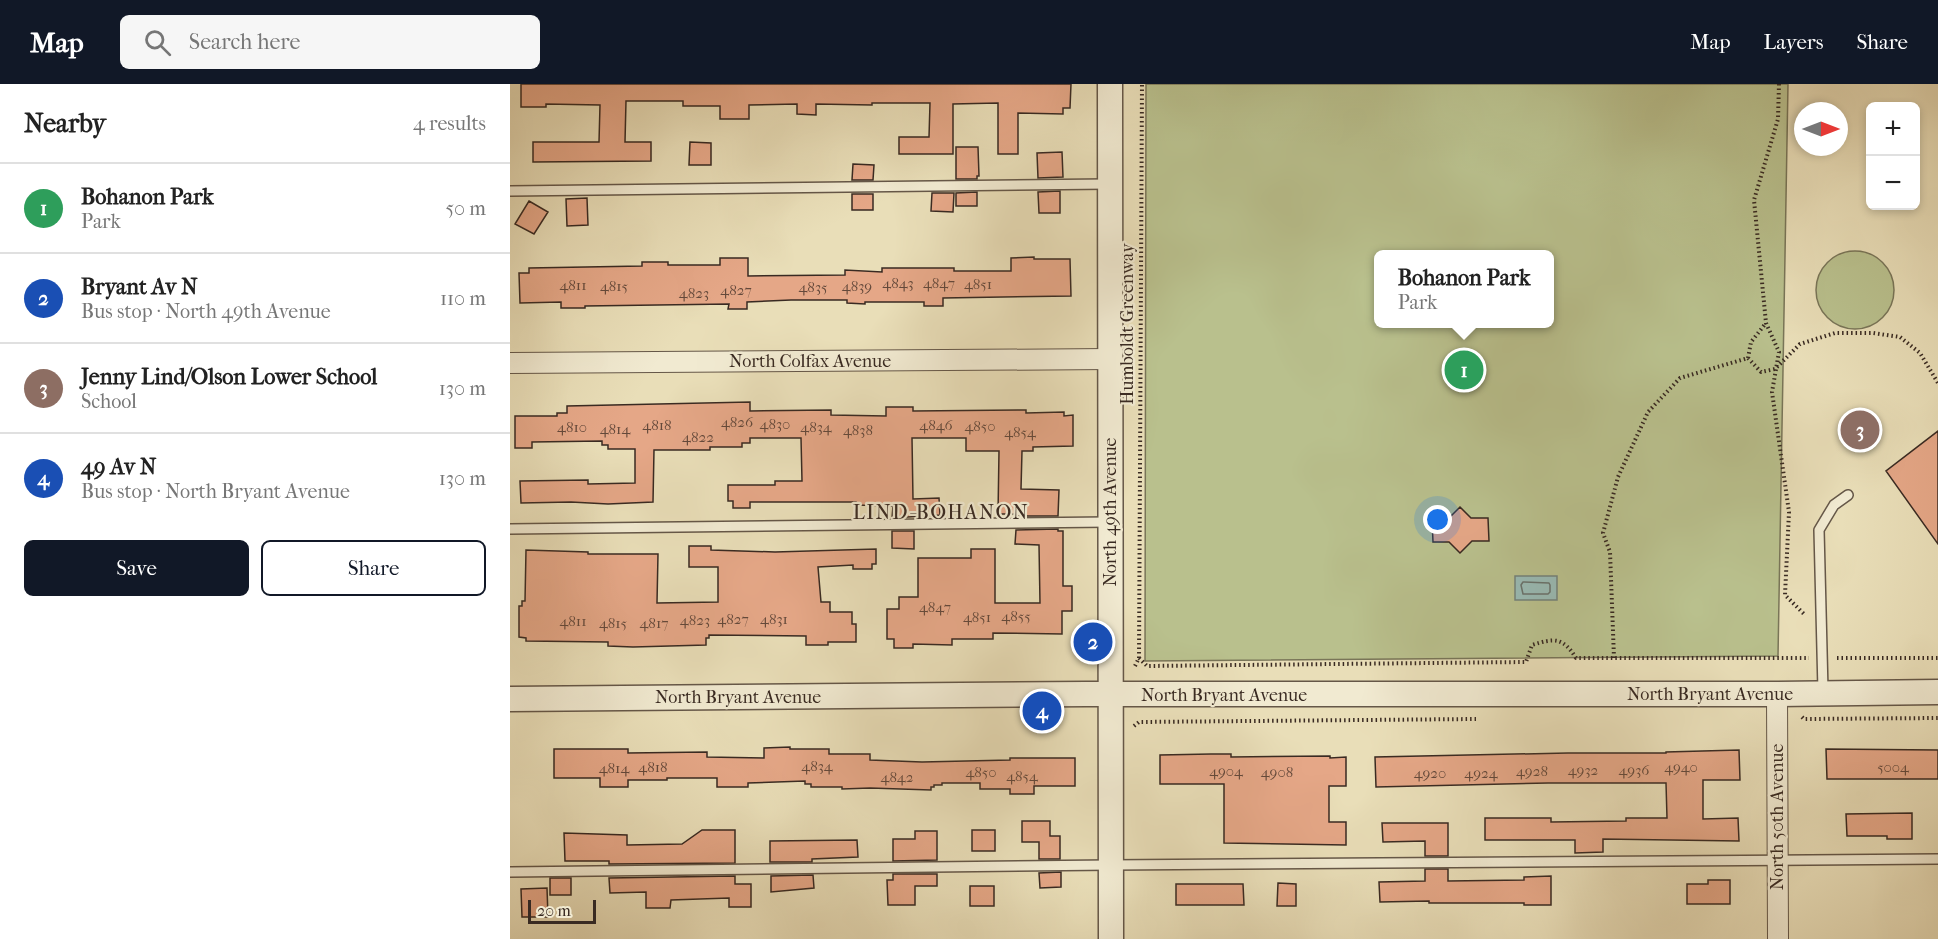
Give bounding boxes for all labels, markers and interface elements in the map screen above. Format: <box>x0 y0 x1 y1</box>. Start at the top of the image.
search box <box>120 15 540 69</box>
text: Map <box>30 26 84 59</box>
icon: search <box>141 26 174 59</box>
text: Search here <box>189 29 300 55</box>
text: Map <box>1690 30 1731 54</box>
text: Layers <box>1764 30 1823 54</box>
text: Share <box>1856 30 1908 54</box>
north arrow <box>1794 102 1848 156</box>
map controls <box>1866 102 1920 210</box>
button: + <box>1866 102 1920 156</box>
text: Nearby <box>24 108 106 139</box>
text: 4 results <box>413 112 486 135</box>
button: − <box>1866 156 1920 210</box>
text: Bohanon Park <box>81 184 214 210</box>
text: 1 <box>40 197 47 220</box>
text: 50 m <box>445 197 486 220</box>
text: Park <box>81 210 121 233</box>
street label: Humboldt Greenway <box>1117 242 1138 405</box>
popup <box>1374 250 1554 328</box>
text: Bohanon Park <box>1398 265 1530 291</box>
text: Bryant Av N <box>81 274 198 300</box>
house number: 4843 <box>882 274 914 292</box>
house number: 4847 <box>923 274 955 292</box>
house number: 4851 <box>964 275 992 293</box>
house number: 4811 <box>559 276 587 294</box>
house number: 4815 <box>600 277 628 295</box>
house number: 4839 <box>842 277 872 295</box>
house number: 4835 <box>798 278 828 296</box>
house number: 4827 <box>720 281 752 299</box>
house number: 4823 <box>679 284 709 302</box>
text: 2 <box>38 287 49 310</box>
text: 110 m <box>440 287 486 310</box>
text: Park <box>1398 291 1437 314</box>
text: Bus stop · North 49th Avenue <box>81 300 331 323</box>
pin: 1 <box>1444 348 1484 392</box>
street label: North Colfax Avenue <box>729 351 891 372</box>
text: Jenny Lind/Olson Lower School <box>81 364 377 390</box>
text: 3 <box>39 377 48 400</box>
text: 130 m <box>439 377 486 400</box>
text: School <box>81 390 137 413</box>
pin: 3 <box>1840 408 1880 452</box>
house number: 4826 <box>721 413 754 431</box>
house number: 4830 <box>760 415 790 433</box>
house number: 4818 <box>642 416 672 434</box>
house number: 4846 <box>919 416 954 434</box>
house number: 4850 <box>964 417 996 435</box>
house number: 4810 <box>557 418 587 436</box>
house number: 4834 <box>800 418 833 436</box>
house number: 4814 <box>600 420 631 438</box>
house number: 4838 <box>843 421 873 439</box>
house number: 4854 <box>1004 423 1037 441</box>
house number: 4822 <box>682 428 714 446</box>
street label: North 49th Avenue <box>1100 437 1121 587</box>
text: 49 Av N <box>81 454 156 480</box>
text: 4 <box>38 467 49 490</box>
text: 130 m <box>439 467 486 490</box>
text: Bus stop · North Bryant Avenue <box>81 480 350 503</box>
district label: LIND-BOHANON <box>853 501 1029 524</box>
your location <box>1423 505 1452 534</box>
button: Save <box>24 540 249 596</box>
button: Share <box>261 540 486 596</box>
house number: 4847 <box>919 598 951 616</box>
house number: 4855 <box>1001 607 1031 625</box>
house number: 4851 <box>963 608 991 626</box>
house number: 4827 <box>717 610 749 628</box>
house number: 4831 <box>760 610 788 628</box>
house number: 4823 <box>680 611 710 629</box>
house number: 4811 <box>559 612 587 630</box>
house number: 4815 <box>599 614 627 632</box>
house number: 4817 <box>640 614 668 632</box>
pin: 2 <box>1074 620 1112 664</box>
street label: North Bryant Avenue <box>1627 684 1793 705</box>
street label: North Bryant Avenue <box>1141 685 1307 706</box>
street label: North Bryant Avenue <box>655 687 821 708</box>
pin: 4 <box>1022 688 1062 734</box>
street label: North 50th Avenue <box>1767 744 1788 890</box>
house number: 4834 <box>801 757 834 775</box>
house number: 4818 <box>638 758 668 776</box>
house number: 4940 <box>1664 758 1698 776</box>
house number: 5004 <box>1877 758 1910 776</box>
house number: 4814 <box>599 759 630 777</box>
house number: 4932 <box>1568 761 1599 779</box>
house number: 4936 <box>1619 761 1650 779</box>
house number: 4904 <box>1209 762 1244 780</box>
house number: 4928 <box>1516 762 1548 780</box>
house number: 4850 <box>965 763 997 781</box>
house number: 4908 <box>1261 763 1293 781</box>
house number: 4920 <box>1414 764 1446 782</box>
house number: 4924 <box>1464 764 1499 782</box>
house number: 4854 <box>1006 767 1039 785</box>
house number: 4842 <box>881 768 914 786</box>
scale bar <box>528 897 596 924</box>
text: 20 m <box>537 901 571 920</box>

